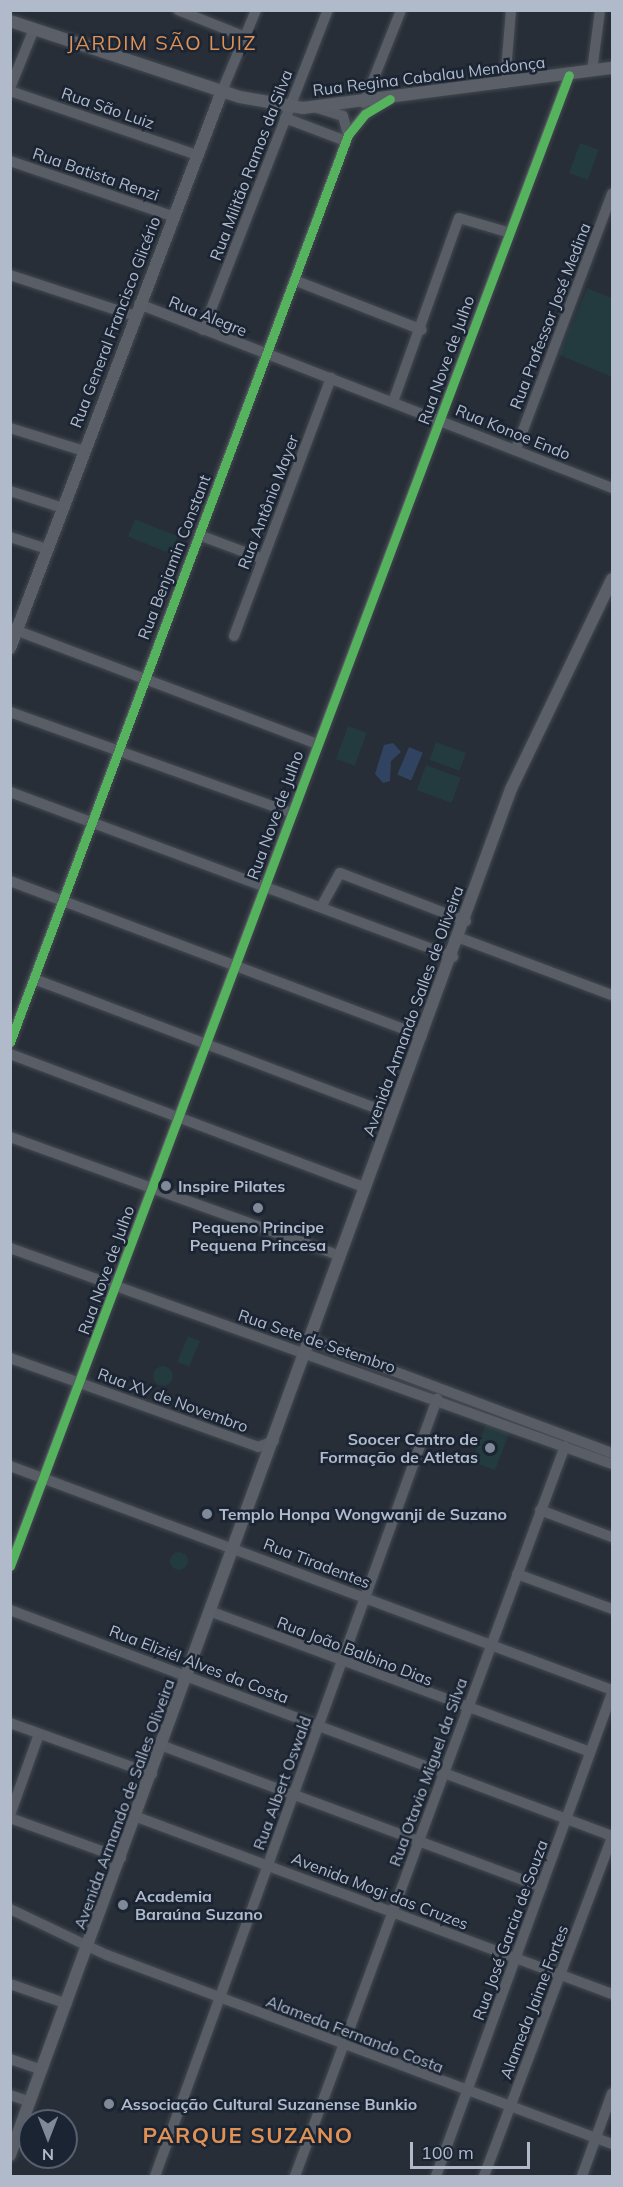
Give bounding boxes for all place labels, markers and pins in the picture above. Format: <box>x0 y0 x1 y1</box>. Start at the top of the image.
place label: Inspire Pilates <box>178 1176 285 1196</box>
marker: Inspire Pilates <box>159 1179 173 1193</box>
marker: Pequeno Principe Pequena Princesa <box>251 1201 265 1215</box>
place label: Pequeno Principe Pequena Princesa <box>190 1217 326 1255</box>
place label: Soocer Centro de Formação de Atletas <box>319 1429 478 1467</box>
marker: Soocer Centro de Formação de Atletas <box>483 1441 497 1455</box>
place label: Templo Honpa Wongwanji de Suzano <box>219 1504 507 1524</box>
marker: Templo Honpa Wongwanji de Suzano <box>200 1507 214 1521</box>
place label: Academia Baraúna Suzano <box>135 1886 263 1924</box>
marker: Academia Baraúna Suzano <box>116 1898 130 1912</box>
place label: Associação Cultural Suzanense Bunkio <box>121 2094 417 2114</box>
marker: Associação Cultural Suzanense Bunkio <box>102 2097 116 2111</box>

